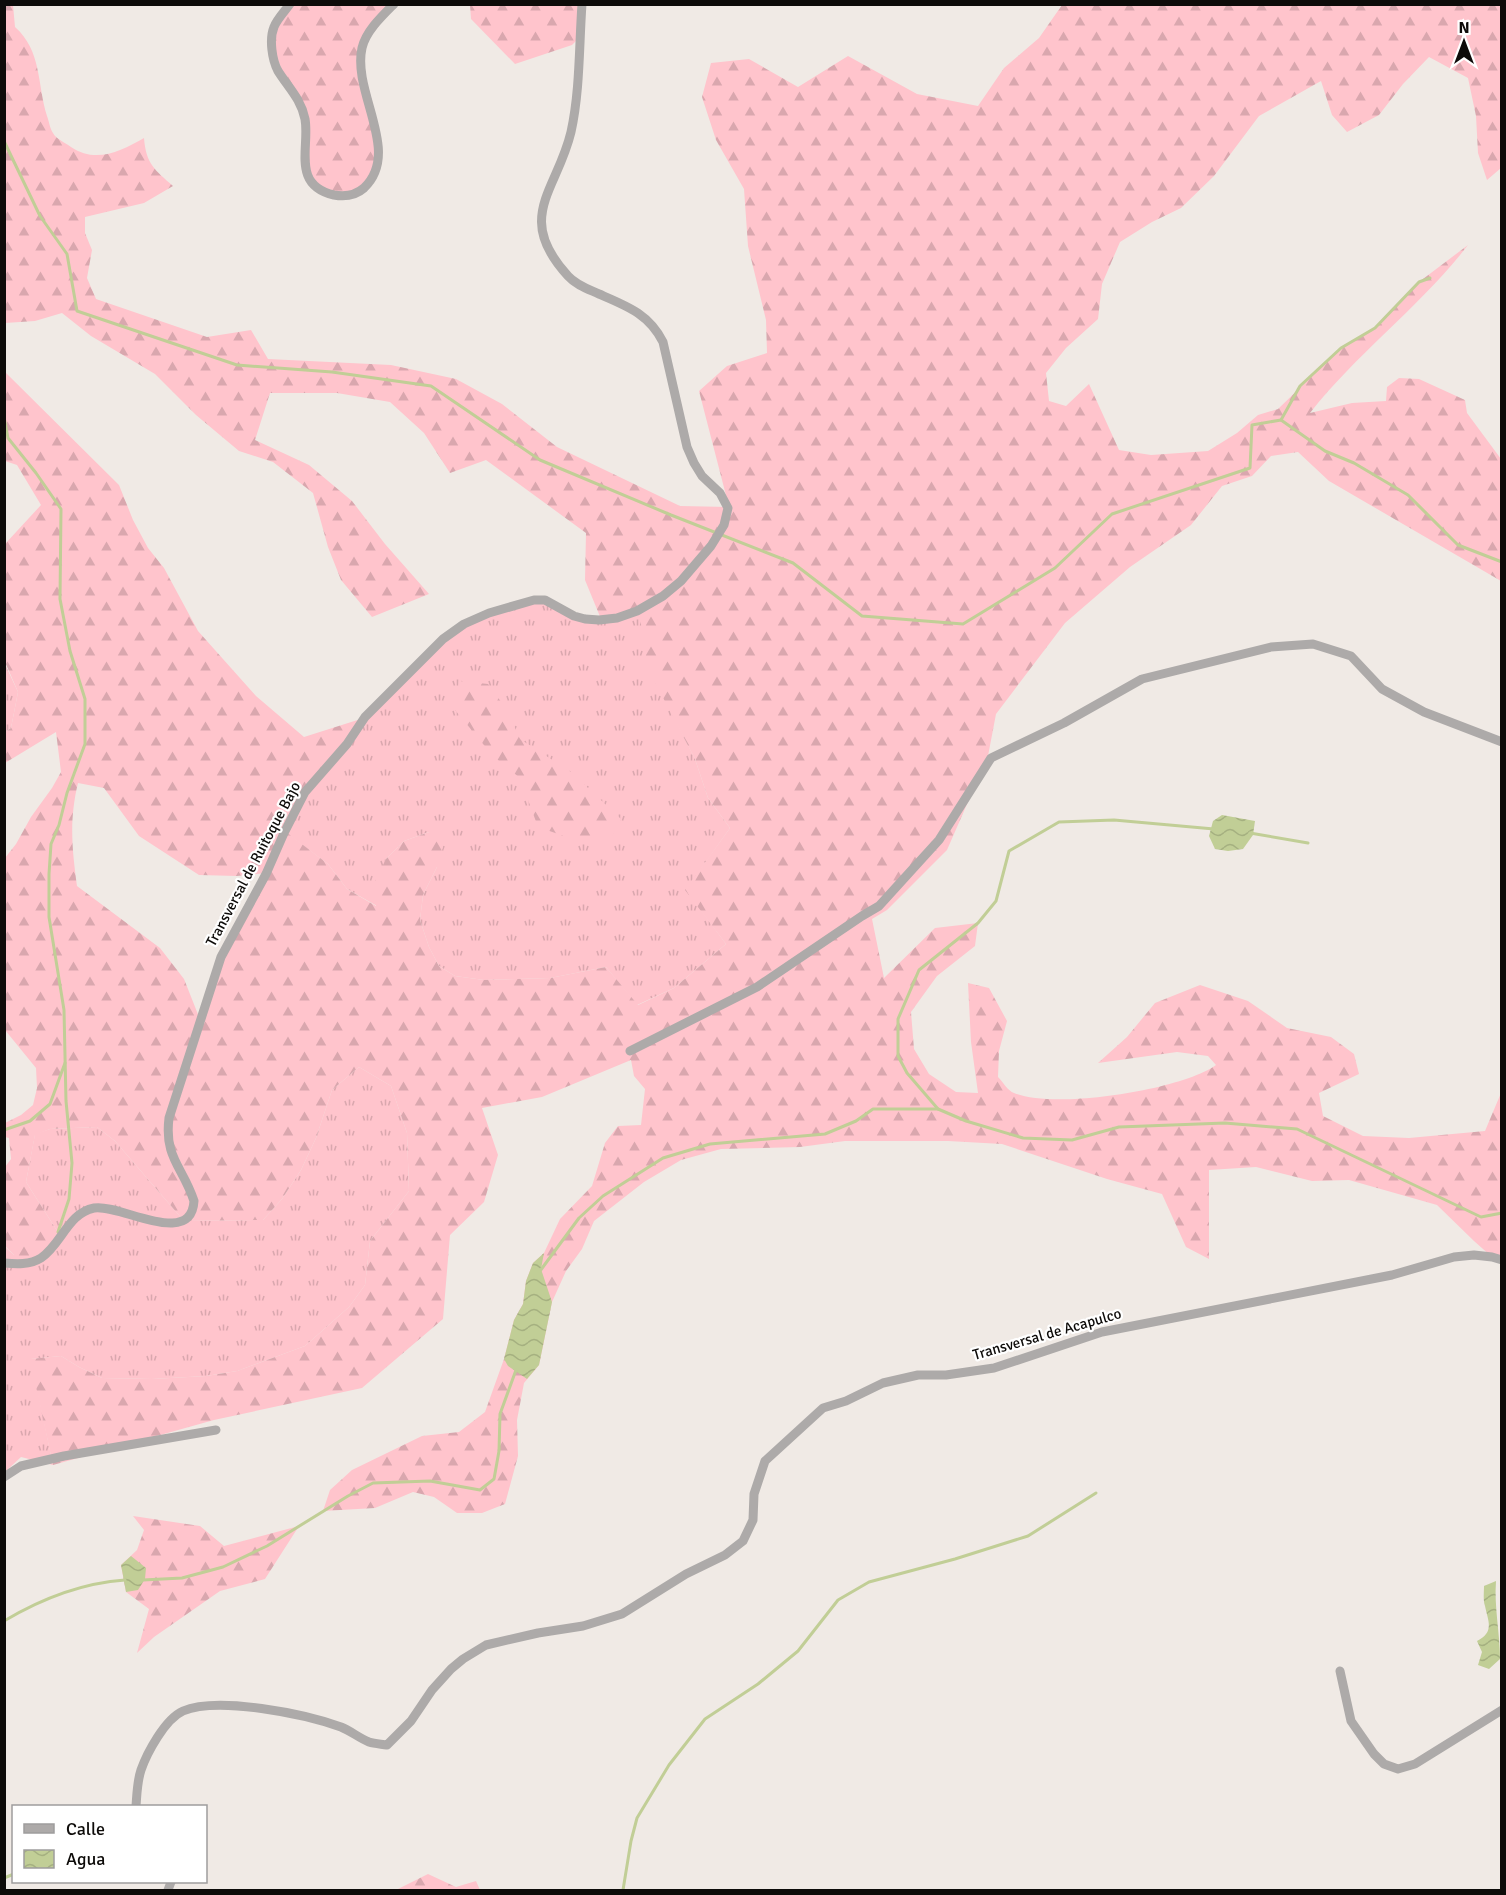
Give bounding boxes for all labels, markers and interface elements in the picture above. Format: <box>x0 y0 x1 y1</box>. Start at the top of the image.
north arrow <box>1434 12 1494 72</box>
text: N <box>1458 18 1470 38</box>
street label: Transversal de Ruitoque Bajo <box>202 778 304 949</box>
street label: Transversal de Acapulco <box>971 1304 1123 1364</box>
legend <box>12 1805 207 1883</box>
text: Calle <box>66 1818 105 1840</box>
text: Agua <box>66 1848 105 1870</box>

